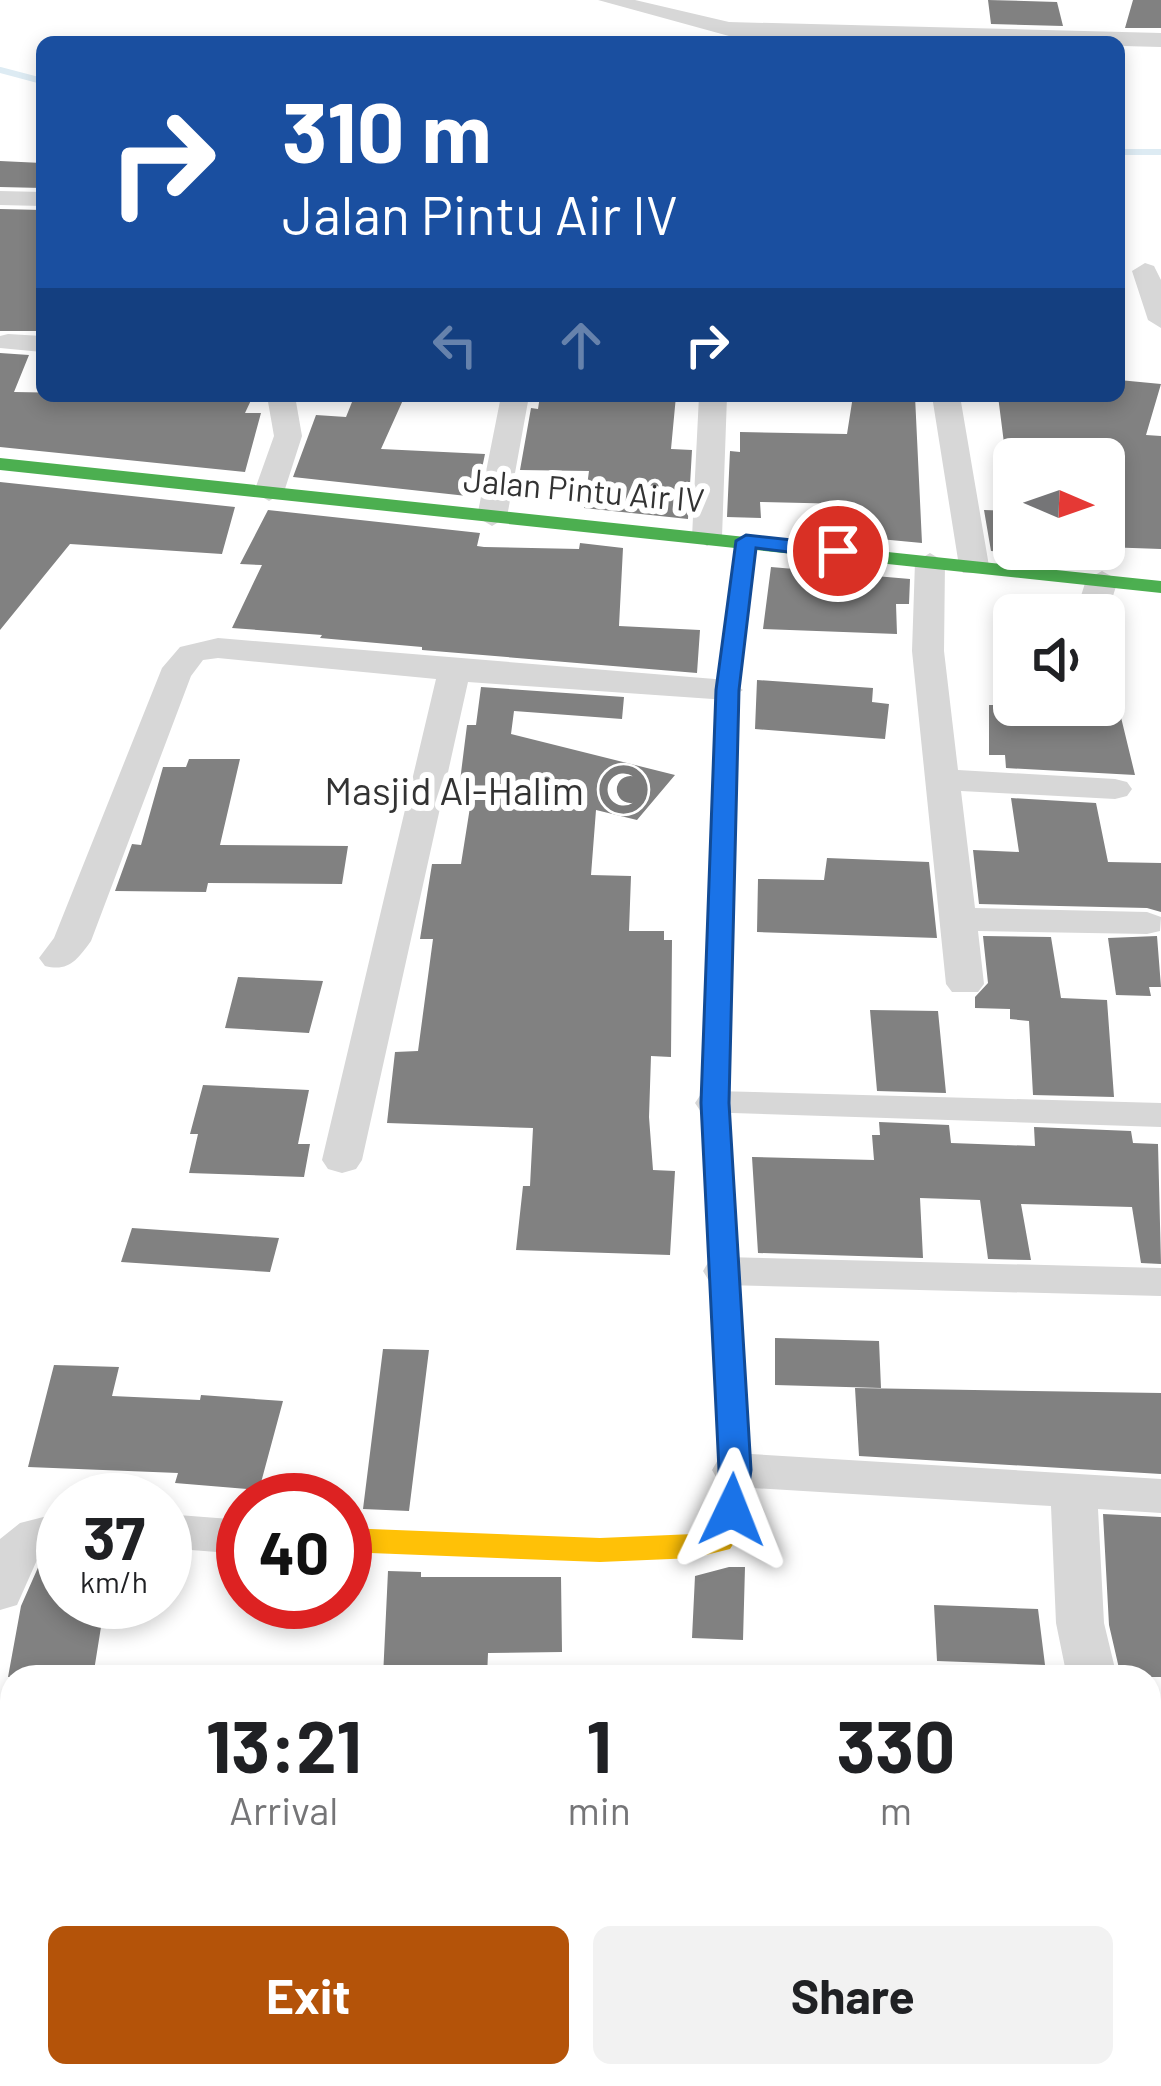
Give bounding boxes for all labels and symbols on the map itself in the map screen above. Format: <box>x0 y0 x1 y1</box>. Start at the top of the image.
north arrow <box>993 438 1125 570</box>
street label: Jalan Pintu Air IV <box>462 459 706 519</box>
pin <box>787 500 889 602</box>
mosque icon: Masjid Al-Halim <box>595 761 651 817</box>
place label: Masjid Al-Halim <box>324 766 584 813</box>
position arrow <box>669 1447 795 1573</box>
speed limit sign: 40 <box>216 1473 372 1629</box>

